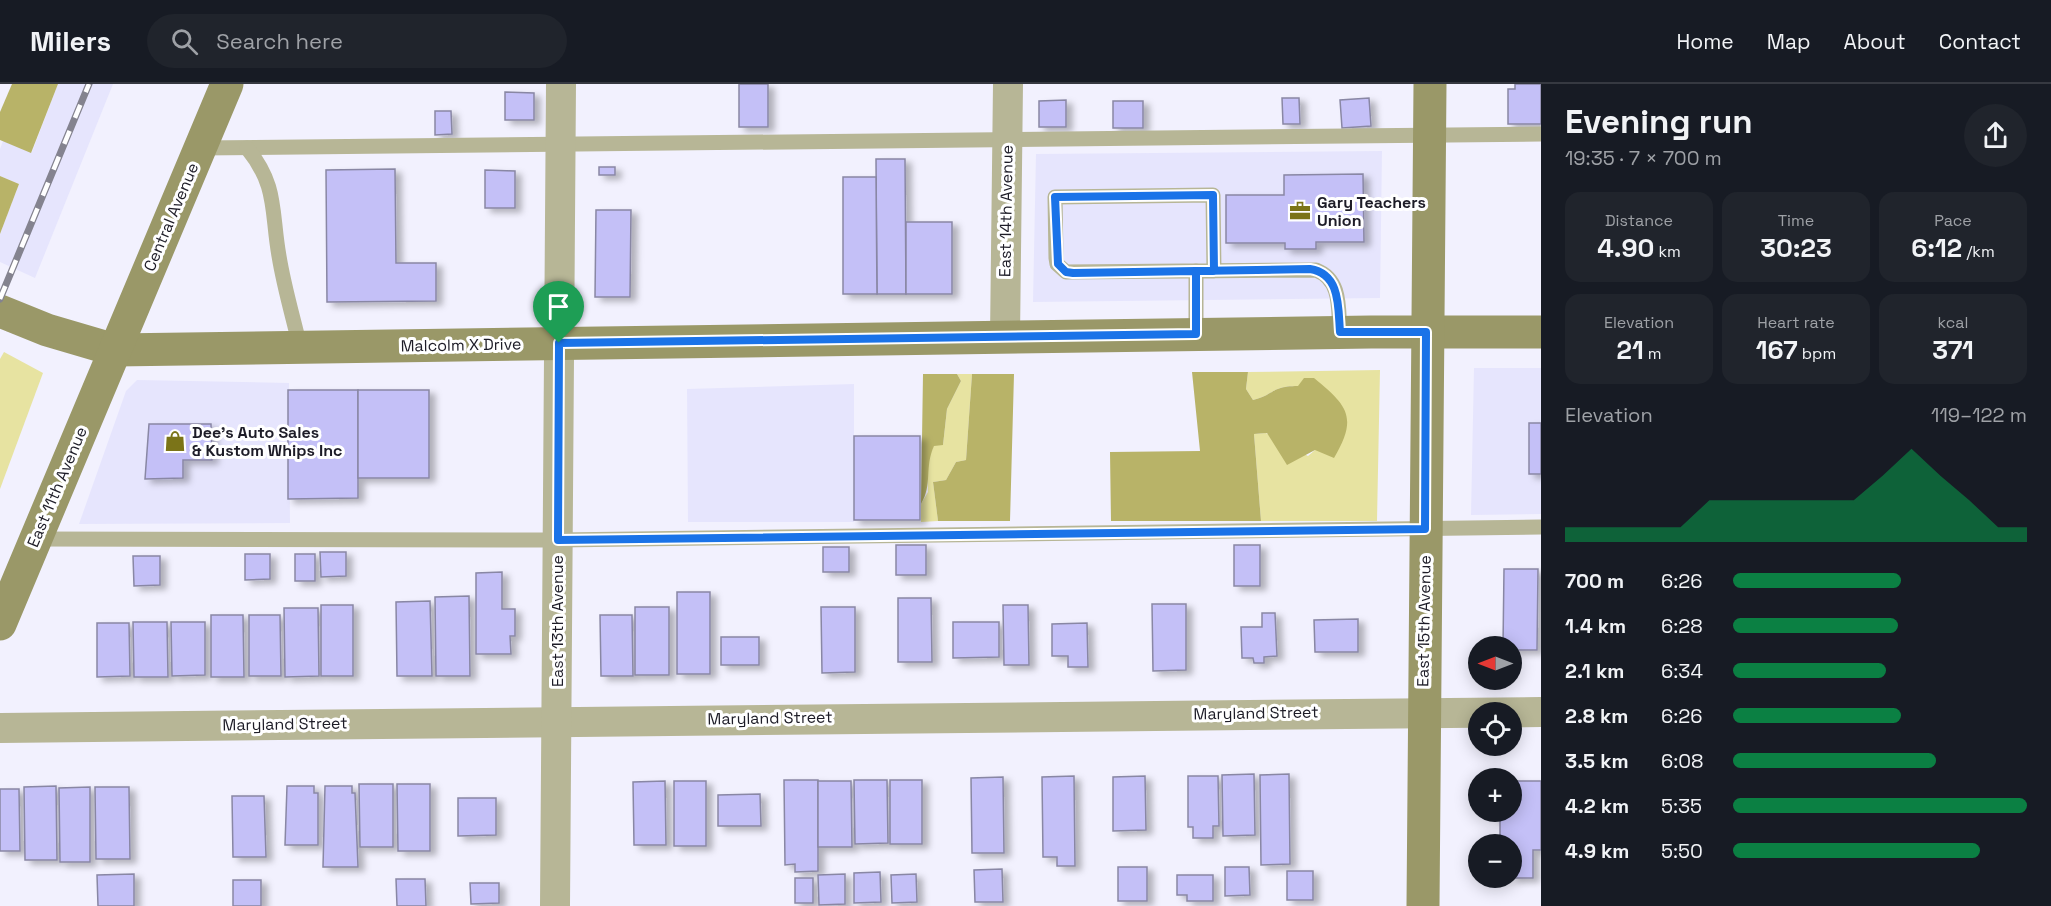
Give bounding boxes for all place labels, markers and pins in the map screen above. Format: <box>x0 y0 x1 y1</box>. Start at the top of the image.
place label: Gary Teachers Union <box>1317 192 1426 231</box>
office icon: Gary Teachers Union <box>1288 199 1312 223</box>
pin <box>533 281 584 343</box>
place label: Dee's Auto Sales & Kustom Whips Inc <box>192 422 342 461</box>
shop icon: Dee's Auto Sales & Kustom Whips Inc <box>163 429 187 453</box>

